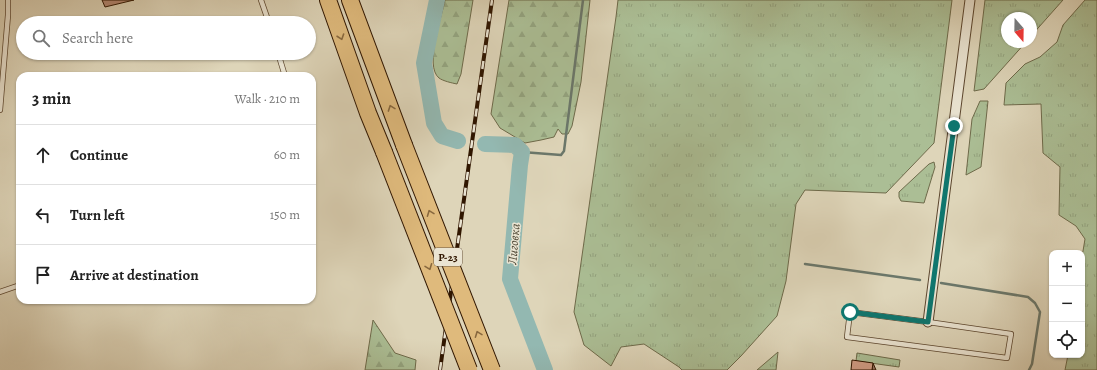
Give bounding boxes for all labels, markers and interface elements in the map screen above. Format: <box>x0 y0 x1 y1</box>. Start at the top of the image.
north arrow <box>1001 12 1037 48</box>
search box <box>16 16 316 60</box>
icon: search <box>30 27 52 49</box>
text: Search here <box>62 28 133 48</box>
one-way arrow <box>336 33 345 40</box>
text: 3 min <box>32 87 71 110</box>
text: Walk · 210 m <box>235 90 300 107</box>
one-way arrow <box>387 105 395 112</box>
route end <box>945 117 963 135</box>
icon: ahead <box>32 144 54 166</box>
text: Continue <box>70 145 128 165</box>
text: 60 m <box>274 146 300 163</box>
icon: left <box>32 204 54 226</box>
text: Turn left <box>70 205 125 225</box>
text: 150 m <box>270 206 300 223</box>
one-way arrow <box>427 209 435 216</box>
water label: Лиговка <box>503 223 524 266</box>
road number: Р-23 <box>434 248 462 266</box>
map controls <box>1049 250 1085 358</box>
button: + <box>1049 250 1085 286</box>
icon: arrive <box>32 264 54 286</box>
one-way arrow <box>424 264 432 271</box>
text: Arrive at destination <box>70 265 199 285</box>
button: − <box>1049 286 1085 322</box>
route start <box>841 303 859 321</box>
button: locate <box>1049 322 1085 358</box>
one-way arrow <box>474 330 482 337</box>

